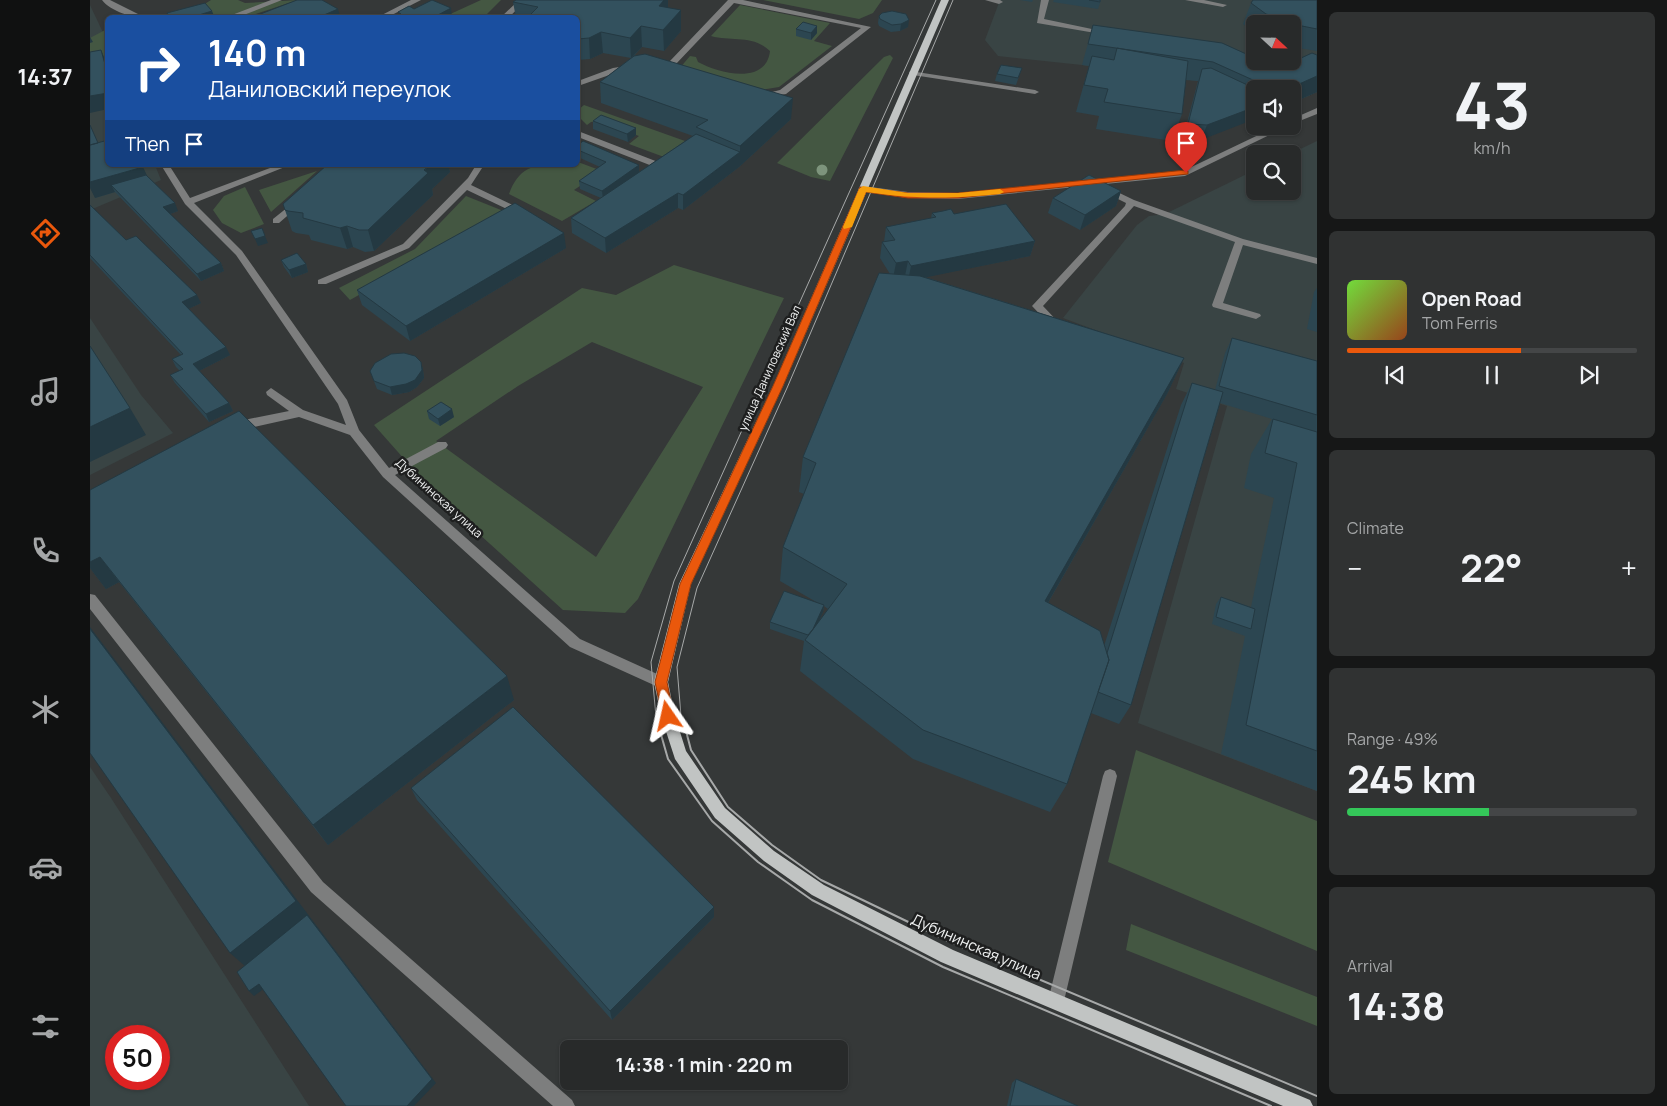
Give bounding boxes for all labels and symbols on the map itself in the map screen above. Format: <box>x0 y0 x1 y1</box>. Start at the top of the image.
north arrow <box>1246 15 1301 70</box>
pin <box>1165 122 1207 173</box>
street label: улица Даниловский Вал <box>734 302 805 433</box>
street label: Дубининская улица <box>392 454 487 541</box>
position arrow <box>641 689 693 741</box>
street label: Дубининская улица <box>908 908 1045 985</box>
speed limit sign: 50 <box>105 1025 170 1090</box>

